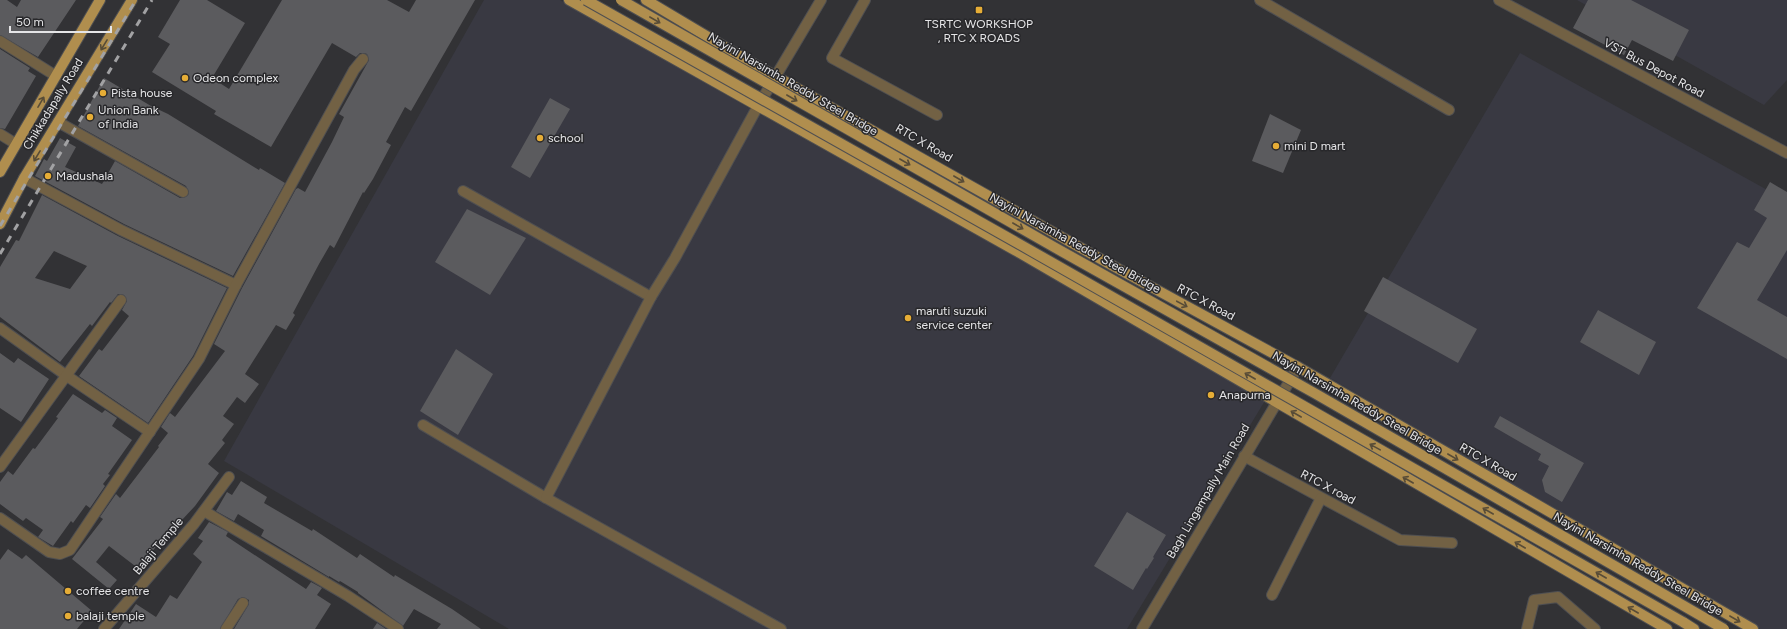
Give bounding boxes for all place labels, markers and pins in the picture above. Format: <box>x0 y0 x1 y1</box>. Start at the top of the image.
marker: TSRTC WORKSHOP , RTC X ROADS <box>974 5 984 15</box>
place label: TSRTC WORKSHOP , RTC X ROADS <box>925 17 1033 45</box>
place label: Odeon complex <box>193 71 278 85</box>
marker: Odeon complex <box>180 73 190 83</box>
place label: Pista house <box>111 86 173 100</box>
marker: Pista house <box>98 88 108 98</box>
place label: Union Bank of India <box>98 103 159 131</box>
marker: Union Bank of India <box>85 112 95 122</box>
place label: school <box>548 131 583 145</box>
marker: school <box>535 133 545 143</box>
place label: mini D mart <box>1284 139 1346 153</box>
marker: mini D mart <box>1271 141 1281 151</box>
place label: Madushala <box>56 169 113 183</box>
marker: Madushala <box>43 171 53 181</box>
place label: maruti suzuki service center <box>916 304 992 332</box>
marker: maruti suzuki service center <box>903 313 913 323</box>
place label: Anapurna <box>1219 388 1271 402</box>
marker: Anapurna <box>1206 390 1216 400</box>
place label: coffee centre <box>76 584 150 598</box>
marker: coffee centre <box>63 586 73 596</box>
place label: balaji temple <box>76 609 145 623</box>
marker: balaji temple <box>63 611 73 621</box>

